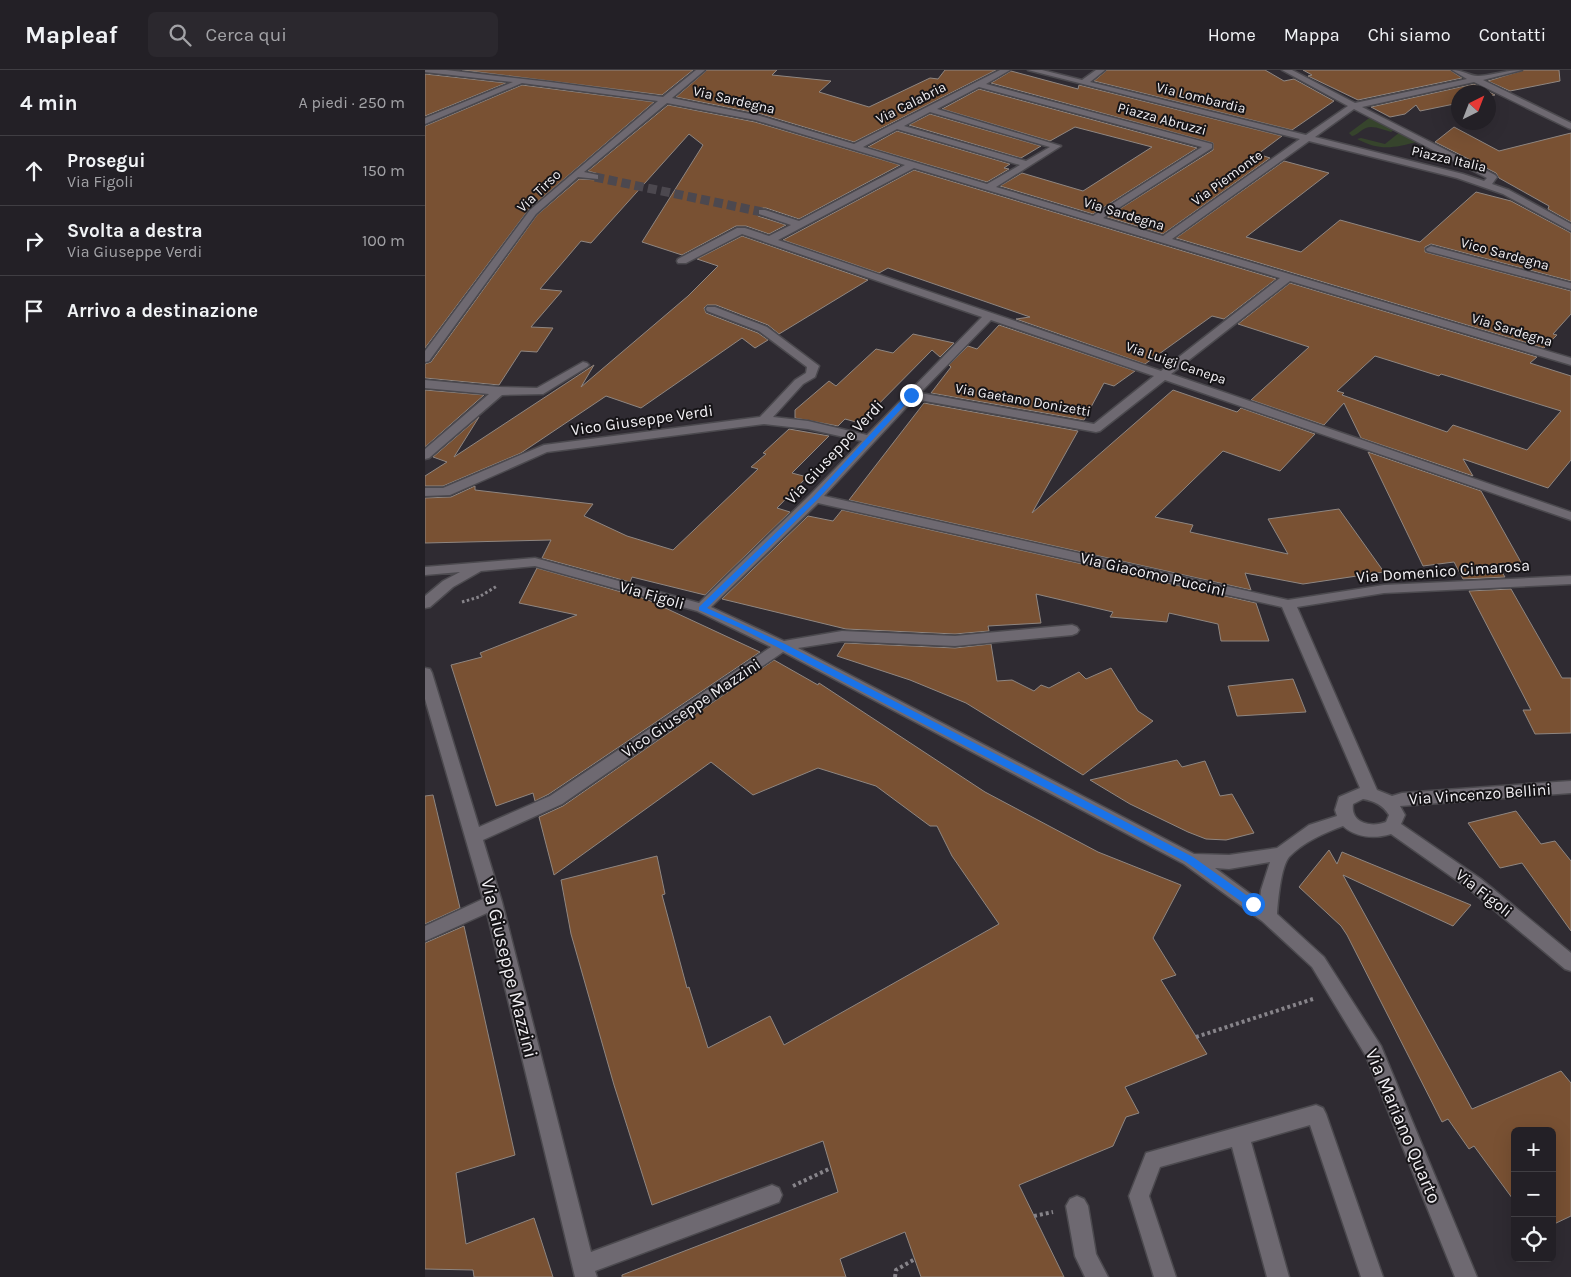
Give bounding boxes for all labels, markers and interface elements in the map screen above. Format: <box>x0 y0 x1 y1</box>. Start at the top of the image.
search box <box>148 12 498 57</box>
text: Mapleaf <box>25 21 118 49</box>
icon: search <box>166 21 194 49</box>
text: Cerca qui <box>206 24 287 46</box>
text: Home <box>1208 24 1256 46</box>
text: Mappa <box>1284 24 1340 46</box>
text: Chi siamo <box>1368 24 1451 46</box>
text: Contatti <box>1479 24 1546 46</box>
street label: Via Calabria <box>873 78 949 128</box>
street label: Via Lombardia <box>1154 79 1248 117</box>
street label: Via Sardegna <box>691 82 777 118</box>
north arrow <box>1451 85 1496 130</box>
text: 4 min <box>20 91 78 115</box>
text: A piedi · 250 m <box>298 93 405 112</box>
street label: Piazza Abruzzi <box>1116 99 1208 139</box>
street label: Piazza Italia <box>1410 142 1488 176</box>
street label: Via Piemonte <box>1188 146 1266 210</box>
text: Prosegui <box>67 150 146 172</box>
icon: ahead <box>20 157 48 185</box>
text: 150 m <box>362 161 405 180</box>
street label: Via Tirso <box>514 166 564 216</box>
text: Via Figoli <box>67 172 134 191</box>
street label: Via Sardegna <box>1081 194 1167 234</box>
text: Svolta a destra <box>67 220 203 242</box>
icon: right <box>20 227 48 255</box>
text: 100 m <box>362 231 405 250</box>
street label: Vico Sardegna <box>1459 234 1551 274</box>
text: Via Giuseppe Verdi <box>67 242 202 261</box>
icon: arrive <box>20 297 48 325</box>
text: Arrivo a destinazione <box>67 300 258 322</box>
street label: Via Sardegna <box>1469 310 1555 350</box>
street label: Via Luigi Canepa <box>1123 338 1229 388</box>
street label: Via Gaetano Donizetti <box>954 380 1092 420</box>
route end <box>900 384 923 407</box>
street label: Via Giuseppe Verdi <box>781 396 887 508</box>
street label: Vico Giuseppe Verdi <box>570 401 714 439</box>
street label: Via Giacomo Puccini <box>1078 548 1228 600</box>
street label: Via Domenico Cimarosa <box>1355 555 1531 587</box>
street label: Via Figoli <box>617 577 687 613</box>
street label: Vico Giuseppe Mazzini <box>618 654 764 762</box>
street label: Via Vincenzo Bellini <box>1408 780 1552 808</box>
street label: Via Figoli <box>1452 865 1516 921</box>
street label: Via Giuseppe Mazzini <box>476 876 542 1060</box>
route start <box>1242 893 1265 916</box>
street label: Via Mariano Quarto <box>1360 1045 1446 1207</box>
map controls <box>1511 1127 1556 1262</box>
button: + <box>1511 1127 1556 1172</box>
button: − <box>1511 1172 1556 1217</box>
button: locate <box>1511 1217 1556 1262</box>

